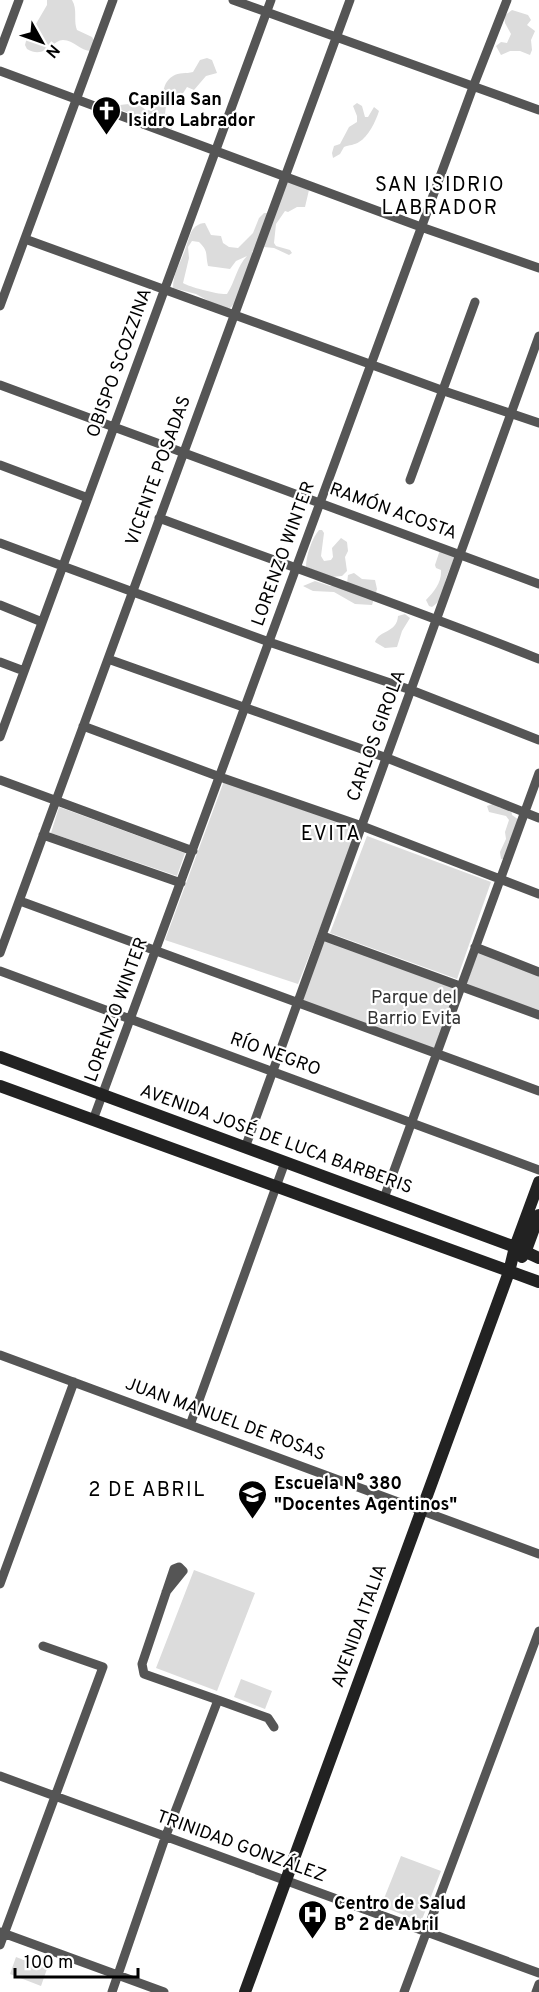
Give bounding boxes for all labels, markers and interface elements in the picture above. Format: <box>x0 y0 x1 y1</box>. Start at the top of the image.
north arrow <box>12 12 72 72</box>
text: N <box>41 40 63 61</box>
place label: Capilla San Isidro Labrador <box>128 89 256 133</box>
church icon: Capilla San Isidro Labrador <box>91 94 123 136</box>
district label: SAN ISIDRIO LABRADOR <box>375 173 505 222</box>
street label: OBISPO SCOZZINA <box>82 285 158 441</box>
street label: VICENTE POSADAS <box>121 393 197 549</box>
street label: RAMÓN ACOSTA <box>326 476 461 546</box>
street label: LORENZO WINTER <box>247 478 321 630</box>
street label: CARLOS GIROLA <box>343 667 411 805</box>
district label: EVITA <box>301 822 361 848</box>
street label: LORENZO WINTER <box>80 934 154 1086</box>
park label: Parque del Barrio Evita <box>367 987 461 1031</box>
street label: RÍO NEGRO <box>227 1026 324 1082</box>
street label: AVENIDA JOSÉ DE LUCA BARBERIS <box>137 1078 416 1200</box>
street label: JUAN MANUEL DE ROSAS <box>122 1373 328 1467</box>
place label: Escuela N° 380 "Docentes Agentinos" <box>274 1473 457 1517</box>
district label: 2 DE ABRIL <box>88 1478 206 1504</box>
school or university icon: Escuela N° 380 "Docentes Agentinos" <box>237 1478 269 1520</box>
street label: AVENIDA ITALIA <box>327 1561 393 1691</box>
street label: TRINIDAD GONZÁLEZ <box>153 1804 330 1888</box>
place label: Centro de Salud B° 2 de Abril <box>334 1893 466 1937</box>
hospital icon: Centro de Salud B° 2 de Abril <box>297 1898 329 1940</box>
scale bar <box>15 1941 138 1979</box>
text: 100 m <box>24 1952 73 1975</box>

